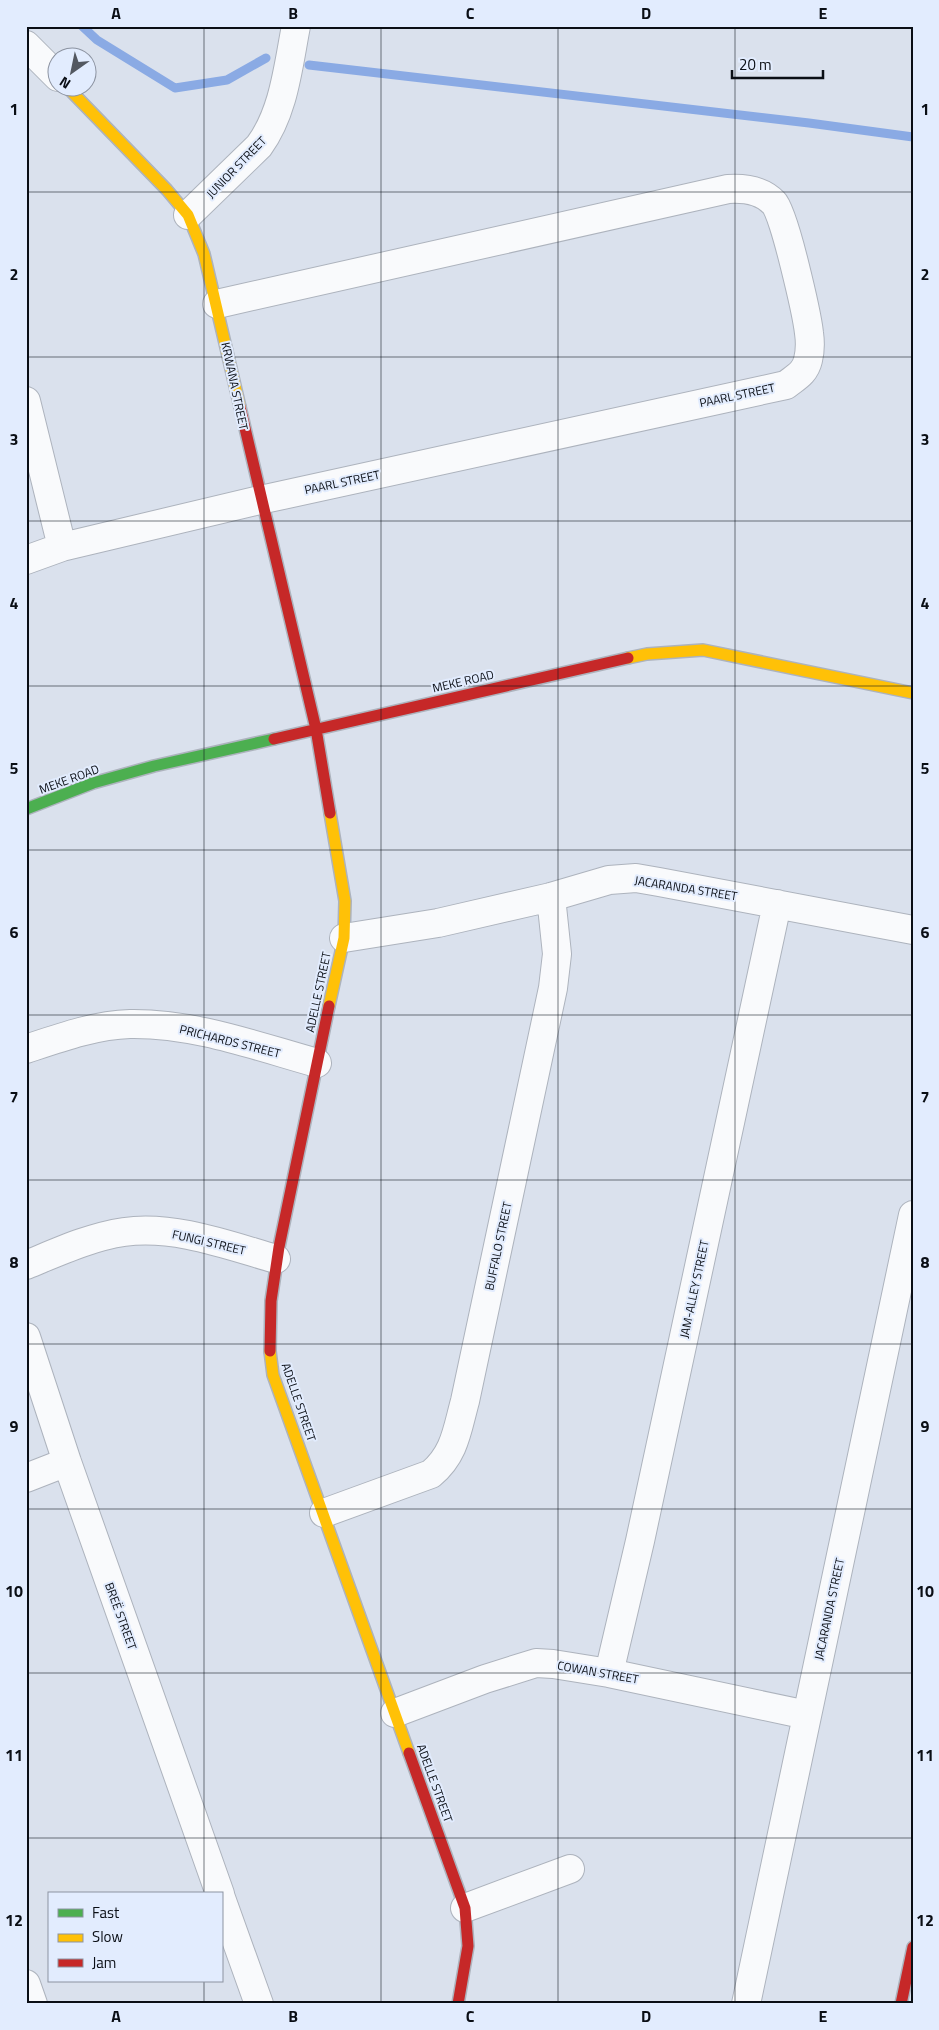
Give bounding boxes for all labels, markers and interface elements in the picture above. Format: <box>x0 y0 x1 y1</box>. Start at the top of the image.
text: A <box>111 1 121 25</box>
text: B <box>288 1 298 25</box>
text: C <box>466 1 475 25</box>
text: D <box>641 1 651 25</box>
text: E <box>819 1 828 25</box>
north arrow <box>48 48 98 98</box>
scale bar <box>732 48 823 80</box>
text: 20 m <box>739 53 772 76</box>
text: N <box>55 72 74 95</box>
text: 1 <box>10 97 18 121</box>
text: 1 <box>921 97 929 121</box>
street label: JUNIOR STREET <box>201 131 271 202</box>
text: 2 <box>10 262 18 286</box>
text: 2 <box>921 262 929 286</box>
street label: KRWANA STREET <box>216 340 254 432</box>
street label: PAARL STREET <box>698 378 777 412</box>
text: 3 <box>10 427 18 451</box>
text: 3 <box>921 427 929 451</box>
street label: PAARL STREET <box>303 465 382 499</box>
text: 4 <box>10 591 19 615</box>
text: 4 <box>921 591 930 615</box>
street label: MEKE ROAD <box>430 665 496 697</box>
text: 5 <box>10 756 19 780</box>
text: 5 <box>921 756 930 780</box>
street label: MEKE ROAD <box>36 759 102 799</box>
street label: JACARANDA STREET <box>633 870 739 906</box>
text: 6 <box>10 920 19 944</box>
text: 6 <box>921 920 930 944</box>
street label: ADELLE STREET <box>300 949 336 1034</box>
street label: PRICHARDS STREET <box>178 1019 283 1063</box>
text: 7 <box>10 1085 18 1109</box>
text: 7 <box>921 1085 929 1109</box>
street label: BUFFALO STREET <box>479 1199 517 1292</box>
street label: FUNGI STREET <box>170 1224 248 1260</box>
street label: JAM-ALLEY STREET <box>674 1237 714 1340</box>
text: 8 <box>10 1250 19 1274</box>
text: 8 <box>921 1250 930 1274</box>
street label: ADELLE STREET <box>277 1360 322 1445</box>
text: 9 <box>10 1414 19 1438</box>
text: 9 <box>921 1414 930 1438</box>
street label: JACARANDA STREET <box>809 1556 849 1662</box>
text: 10 <box>5 1579 23 1603</box>
text: 10 <box>916 1579 934 1603</box>
street label: BREË STREET <box>100 1580 142 1653</box>
street label: COWAN STREET <box>556 1655 641 1689</box>
street label: ADELLE STREET <box>412 1741 458 1825</box>
text: 11 <box>5 1743 23 1767</box>
text: 11 <box>916 1743 934 1767</box>
legend <box>48 1892 222 1982</box>
text: Fast <box>92 1901 120 1924</box>
text: 12 <box>5 1908 23 1932</box>
text: 12 <box>916 1908 934 1932</box>
text: Slow <box>92 1925 123 1948</box>
text: Jam <box>92 1951 116 1974</box>
text: A <box>111 2004 121 2028</box>
text: B <box>288 2004 298 2028</box>
text: C <box>466 2004 475 2028</box>
text: D <box>641 2004 651 2028</box>
text: E <box>819 2004 828 2028</box>

